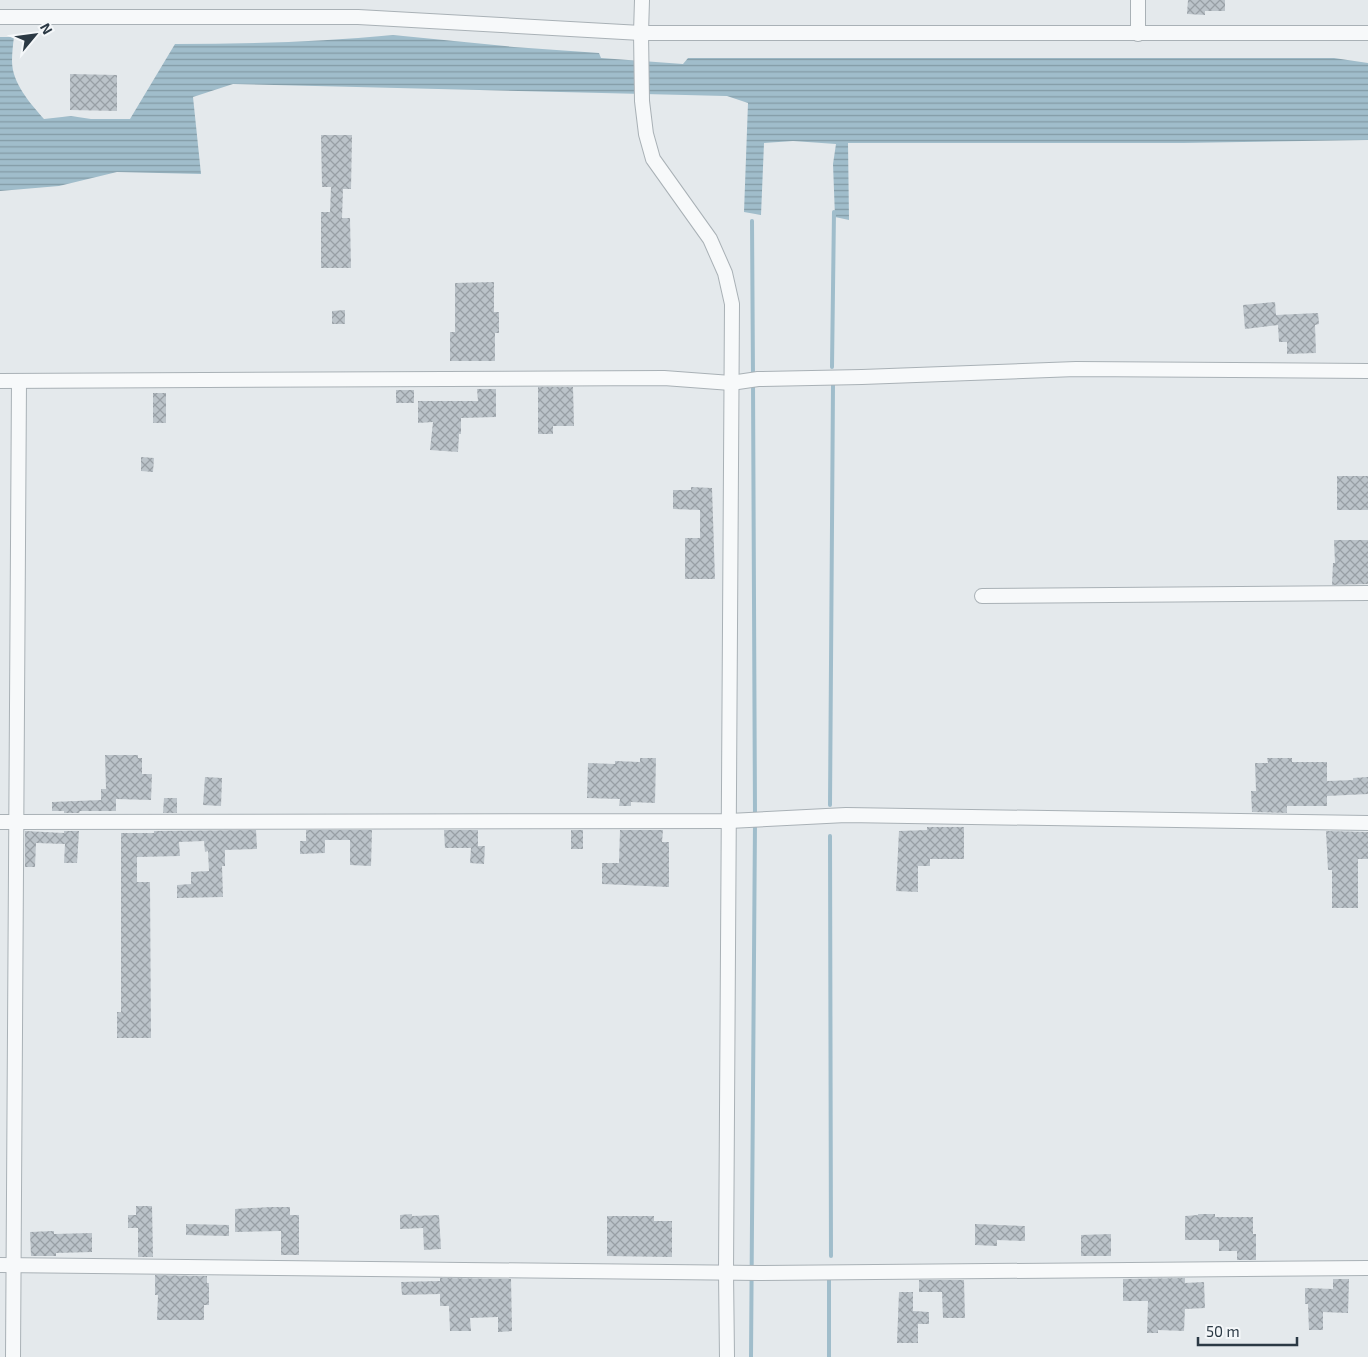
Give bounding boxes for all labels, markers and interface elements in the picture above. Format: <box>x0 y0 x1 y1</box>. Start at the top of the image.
north arrow <box>10 10 60 60</box>
text: N <box>37 20 57 37</box>
scale bar <box>1198 1314 1297 1346</box>
text: 50 m <box>1206 1322 1240 1340</box>

